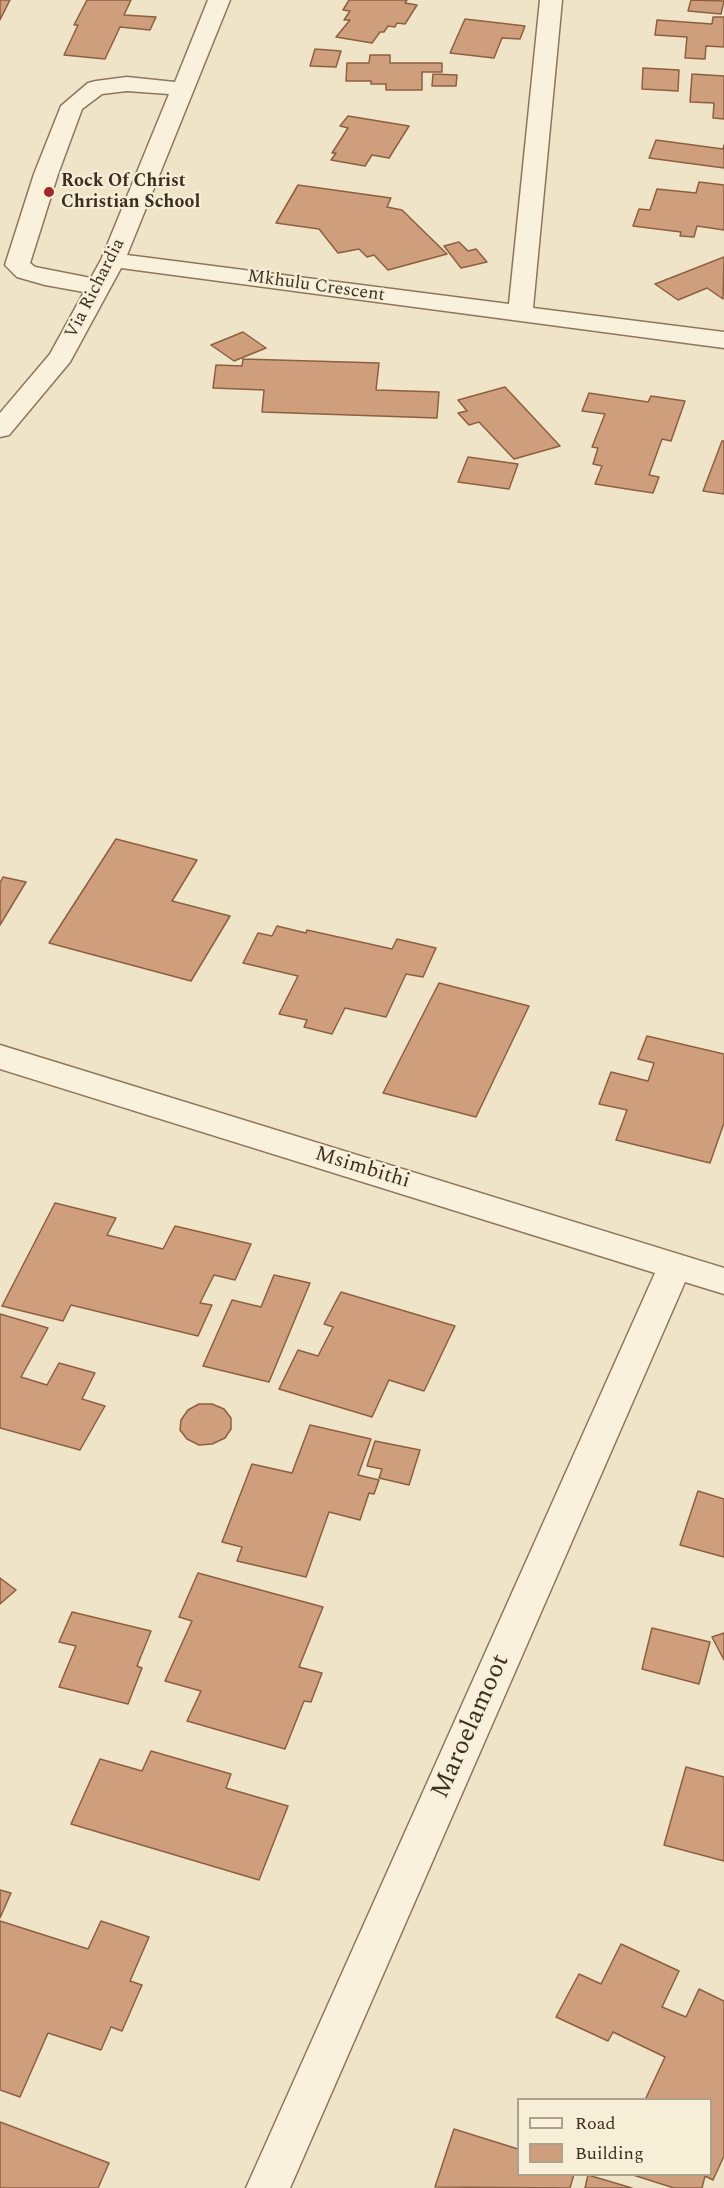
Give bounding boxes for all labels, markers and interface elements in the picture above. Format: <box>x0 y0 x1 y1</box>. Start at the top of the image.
place label: Rock Of Christ Christian School <box>61 171 200 213</box>
marker: Rock Of Christ Christian School <box>42 185 56 199</box>
street label: Via Richardia <box>62 235 130 343</box>
street label: Mkhulu Crescent <box>246 267 386 307</box>
street label: Msimbithi <box>311 1143 413 1195</box>
street label: Maroelamoot <box>426 1650 518 1804</box>
legend <box>517 2098 712 2176</box>
text: Road <box>575 2110 616 2137</box>
text: Building <box>575 2140 644 2167</box>

